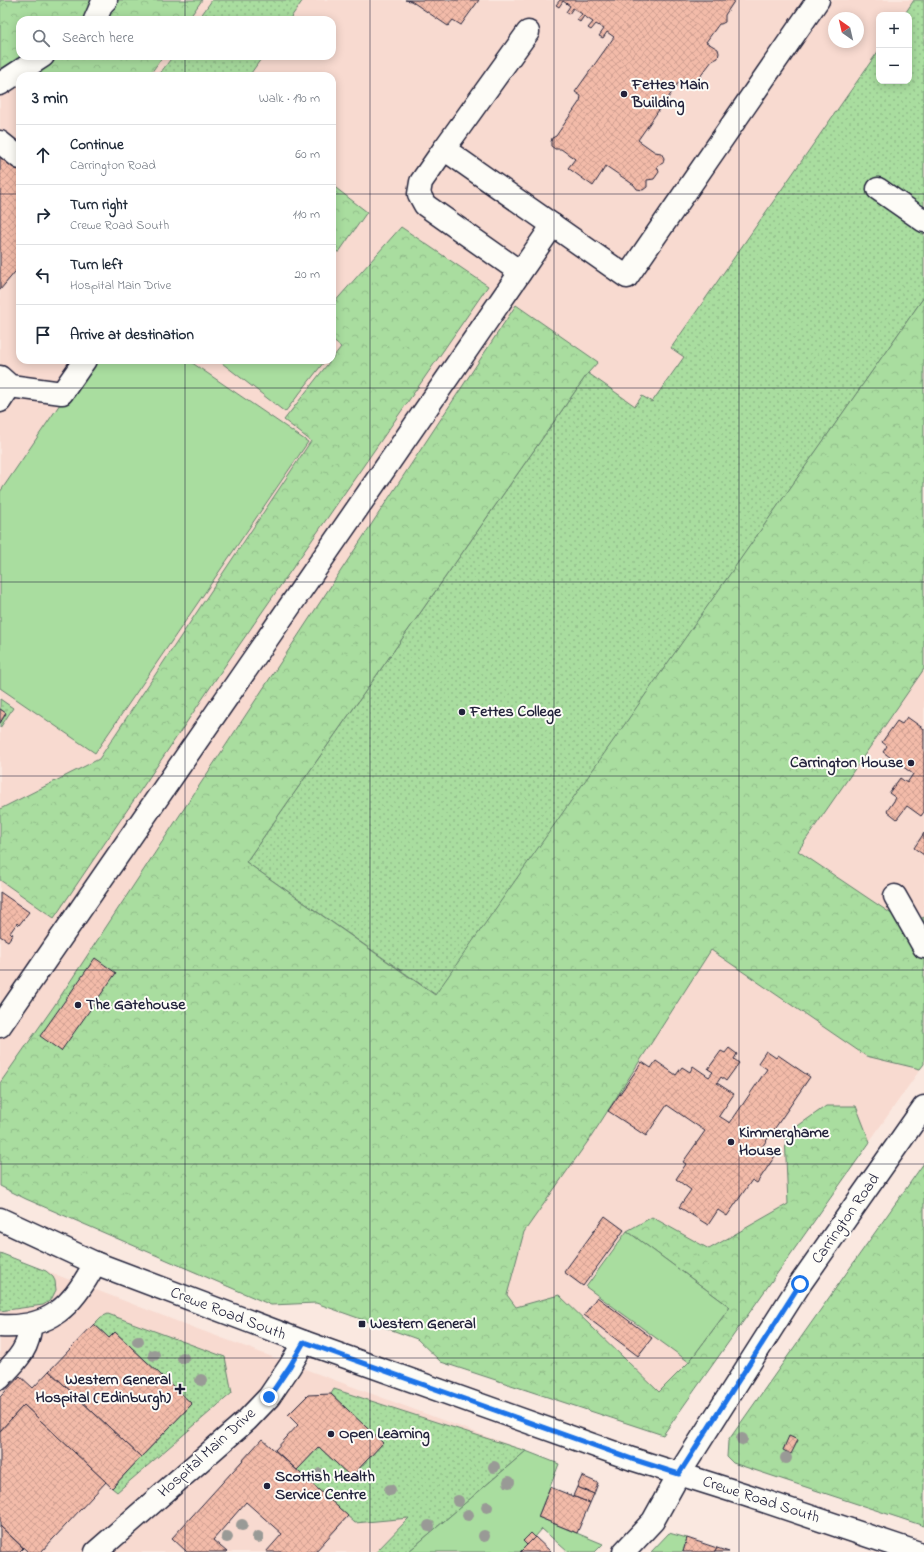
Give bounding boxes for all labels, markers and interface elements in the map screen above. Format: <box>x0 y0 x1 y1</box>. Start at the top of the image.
north arrow <box>828 12 864 48</box>
map controls <box>876 12 912 84</box>
button: + <box>876 12 912 48</box>
search box <box>16 16 336 60</box>
icon: search <box>30 27 52 49</box>
text: Search here <box>62 27 134 49</box>
button: − <box>876 48 912 84</box>
place label: Fettes Main Building <box>631 73 709 116</box>
text: 3 min <box>32 86 68 111</box>
text: Walk · 190 m <box>259 89 320 108</box>
marker: Fettes Main Building <box>619 89 629 99</box>
text: Continue <box>70 134 124 156</box>
icon: ahead <box>32 144 54 166</box>
text: 60 m <box>295 145 320 164</box>
text: Carrington Road <box>70 156 156 175</box>
text: Turn right <box>70 194 128 216</box>
icon: right <box>32 204 54 226</box>
text: 110 m <box>293 205 320 224</box>
text: Crewe Road South <box>70 216 169 235</box>
text: Turn left <box>70 254 123 276</box>
icon: left <box>32 264 54 286</box>
text: 20 m <box>295 265 320 284</box>
text: Hospital Main Drive <box>70 276 171 295</box>
icon: arrive <box>32 324 54 346</box>
text: Arrive at destination <box>70 324 194 346</box>
place label: Fettes College <box>469 700 562 725</box>
marker: Fettes College <box>457 707 467 717</box>
place label: Carrington House <box>790 751 904 776</box>
marker: Carrington House <box>906 758 916 768</box>
place label: The Gatehouse <box>86 993 186 1017</box>
marker: The Gatehouse <box>73 1000 83 1010</box>
place label: Kimmerghame House <box>739 1121 830 1163</box>
marker: Kimmerghame House <box>726 1137 736 1147</box>
street label: Carrington Road <box>806 1169 886 1269</box>
route start <box>791 1275 809 1293</box>
street label: Crewe Road South <box>167 1281 289 1347</box>
place label: Western General <box>370 1312 476 1336</box>
marker: Western General <box>357 1319 367 1329</box>
place label: Western General Hospital (Edinburgh) <box>35 1368 171 1411</box>
marker: Western General Hospital (Edinburgh) <box>174 1383 186 1395</box>
route end <box>260 1388 278 1406</box>
street label: Hospital Main Drive <box>153 1402 262 1504</box>
place label: Open Learning <box>339 1422 430 1447</box>
marker: Open Learning <box>326 1429 336 1439</box>
place label: Scottish Health Service Centre <box>275 1465 375 1507</box>
street label: Crewe Road South <box>699 1470 823 1530</box>
marker: Scottish Health Service Centre <box>262 1481 272 1491</box>

